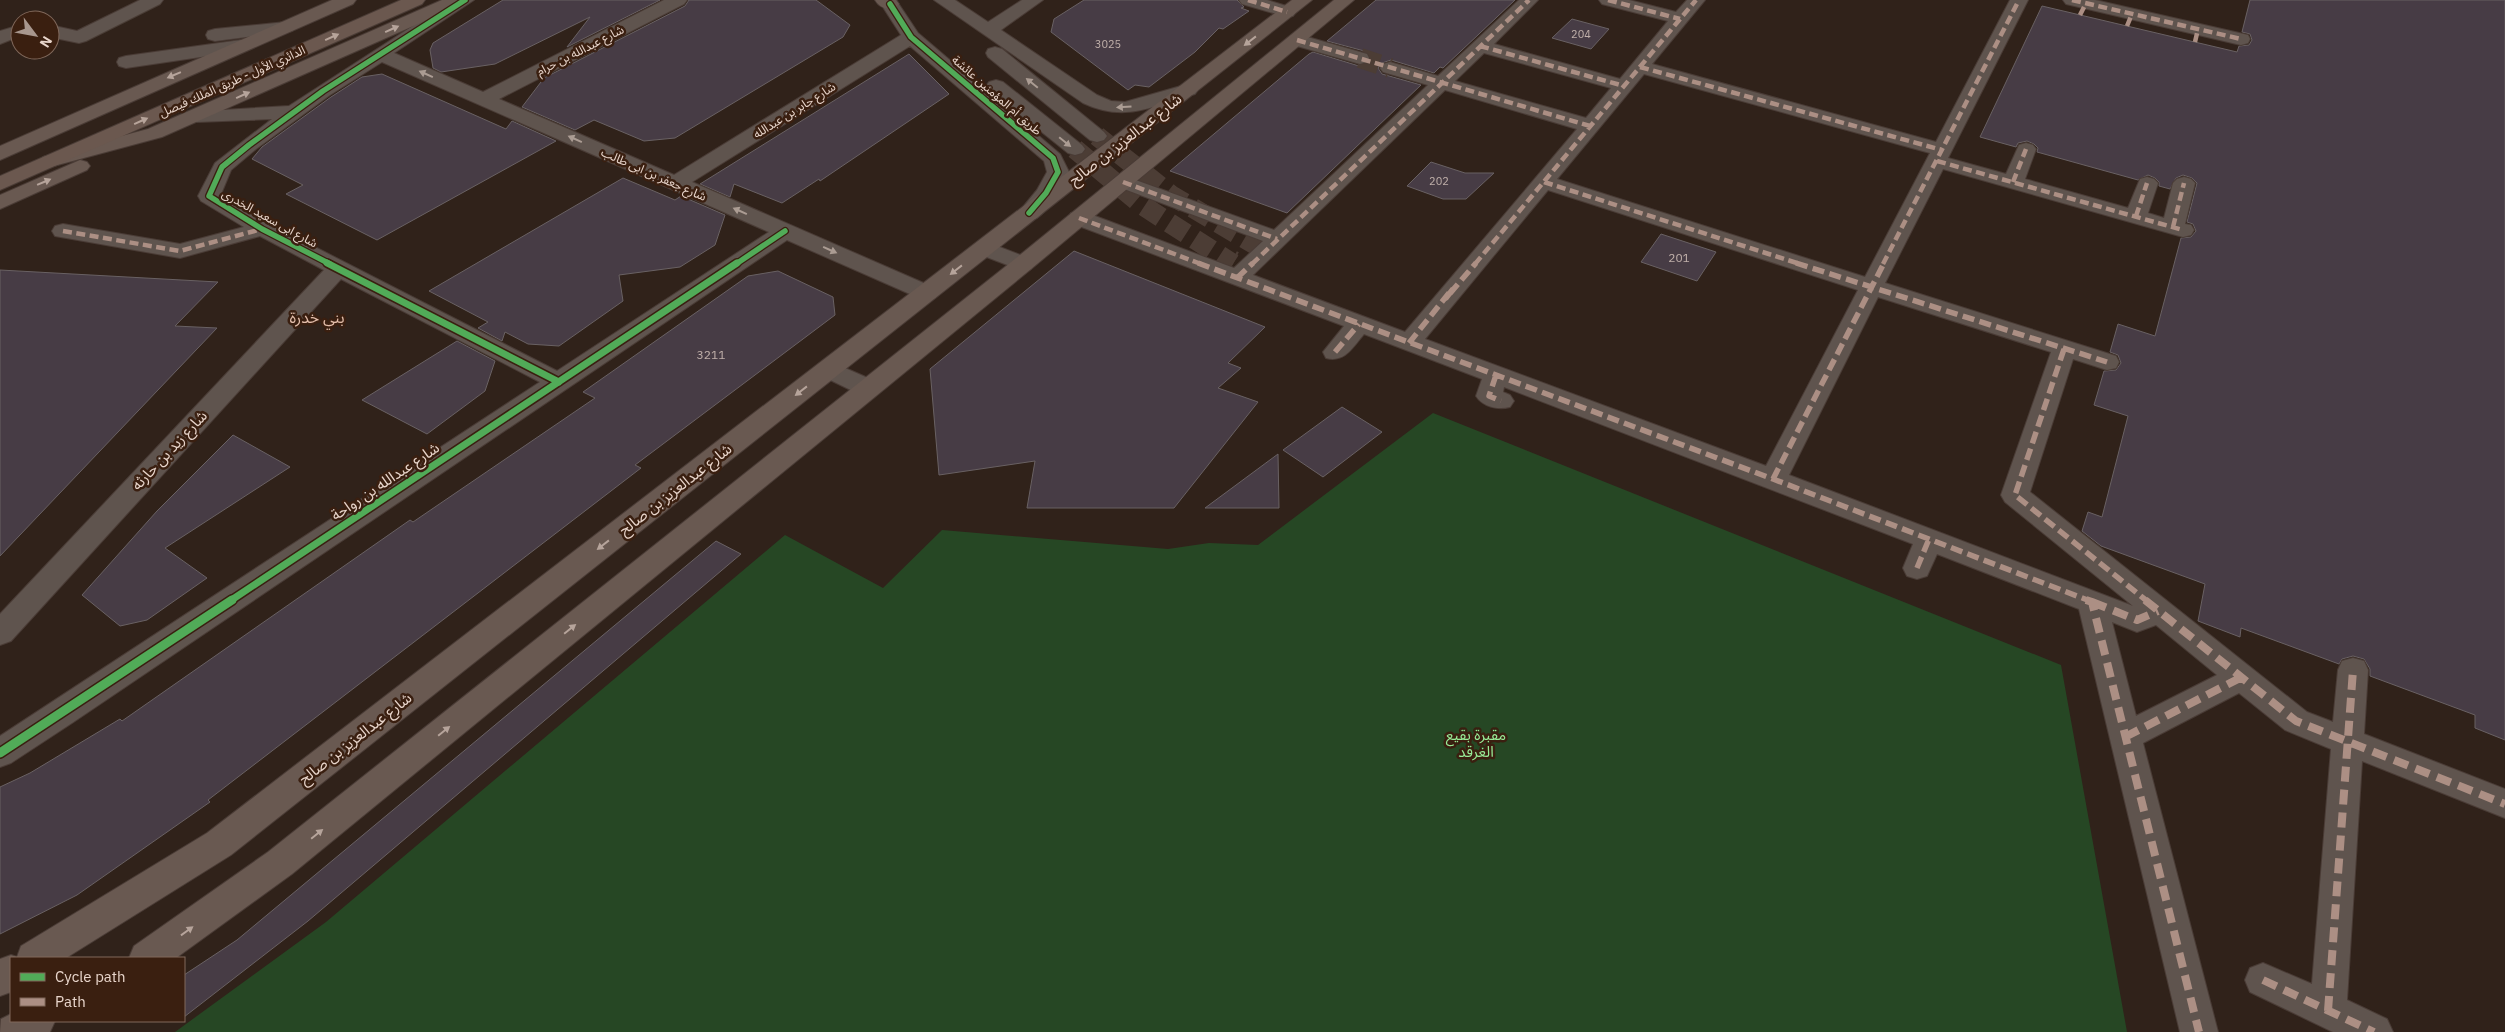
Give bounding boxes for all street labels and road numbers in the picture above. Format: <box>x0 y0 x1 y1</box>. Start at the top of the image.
street label: شارع عبدالله بن حرام <box>534 22 627 80</box>
street label: الدائري الأول - طريق الملك فيصل <box>157 42 309 123</box>
street label: طريق أم المؤمنين عائشة <box>948 52 1045 140</box>
street label: شارع جابر بن عبدالله <box>750 79 839 143</box>
street label: شارع عبدالعزيز بن صالح <box>1065 89 1187 191</box>
street label: شارع جعفر بن ابى طالب <box>598 144 709 206</box>
street label: شارع ابى سعيد الخدرى <box>219 186 320 252</box>
street label: شارع زيد بن حارثه <box>127 406 213 496</box>
street label: شارع عبدالله بن رواحة <box>327 438 445 527</box>
street label: شارع عبدالعزيز بن صالح <box>615 439 737 541</box>
street label: شارع عبدالعزيز بن صالح <box>295 688 417 790</box>

